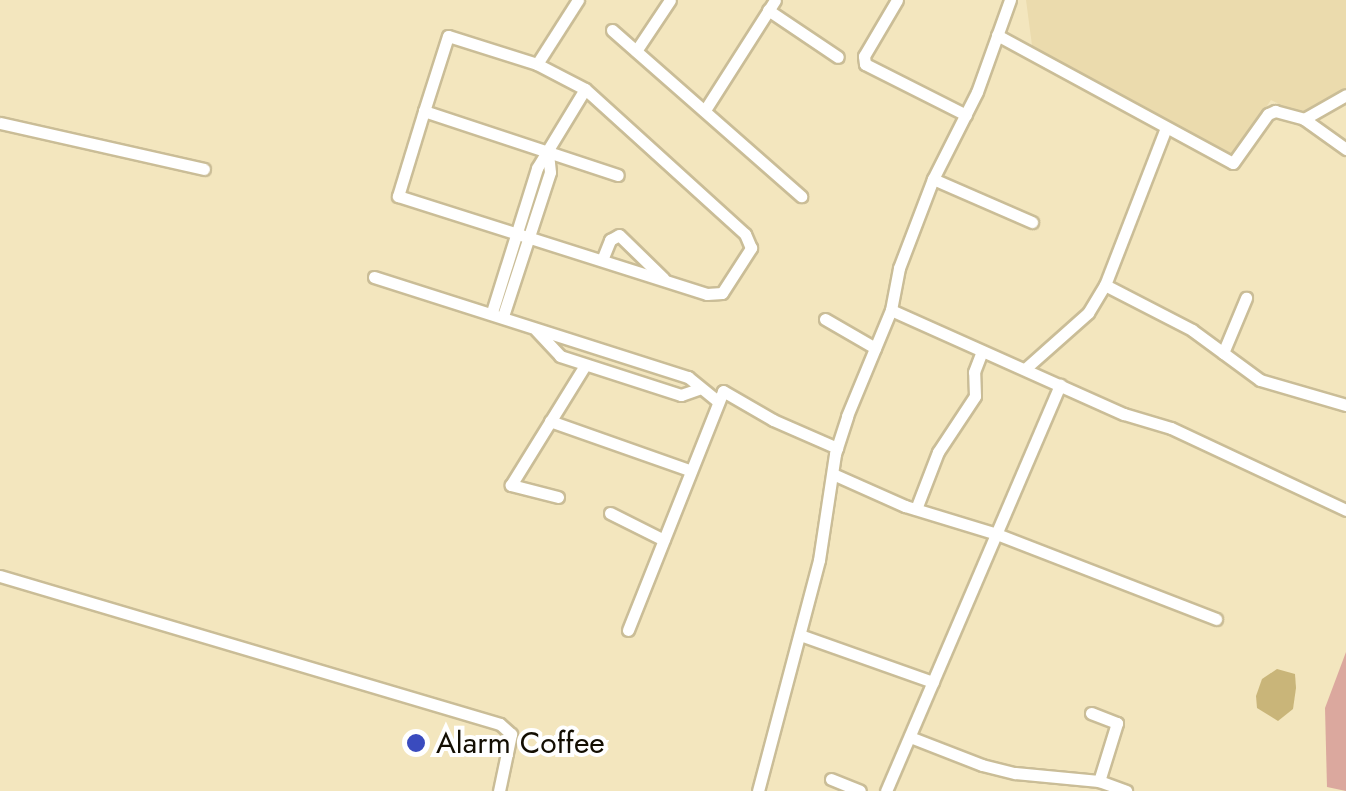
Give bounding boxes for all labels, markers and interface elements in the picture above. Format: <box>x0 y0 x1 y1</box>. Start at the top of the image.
place label: Alarm Coffee <box>436 725 605 761</box>
marker: Alarm Coffee <box>405 732 427 754</box>

